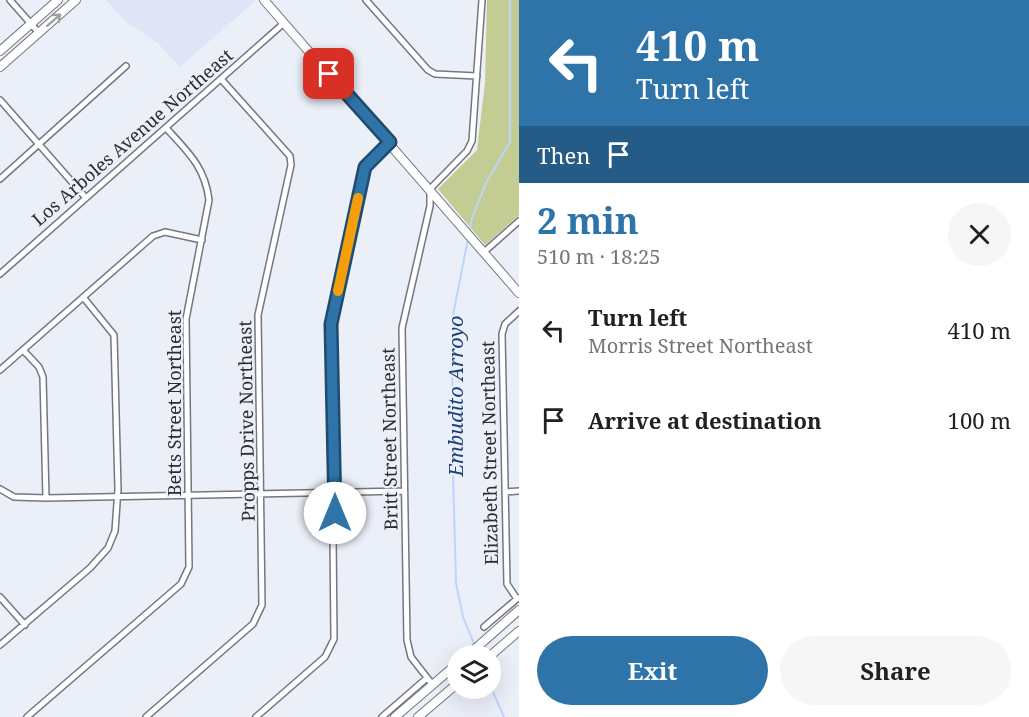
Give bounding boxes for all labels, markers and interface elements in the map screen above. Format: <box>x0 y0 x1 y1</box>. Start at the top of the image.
one-way arrow <box>46 13 61 27</box>
text: 410 m <box>636 16 760 73</box>
icon: left <box>537 24 615 102</box>
street label: Los Arboles Avenue Northeast <box>27 43 237 231</box>
pin <box>303 48 354 99</box>
icon: arrive <box>312 57 345 90</box>
text: Turn left <box>636 70 749 107</box>
icon: arrive <box>602 138 635 171</box>
text: Then <box>537 140 590 170</box>
text: 2 min <box>537 196 639 245</box>
button: close <box>948 203 1011 266</box>
text: 510 m · 18:25 <box>537 243 660 270</box>
text: Turn left <box>588 302 687 332</box>
street label: Betts Street Northeast <box>162 310 186 496</box>
icon: left <box>537 314 570 347</box>
text: 410 m <box>948 315 1011 345</box>
water label: Embudito Arroyo <box>442 316 469 477</box>
street label: Propps Drive Northeast <box>232 320 260 522</box>
text: Morris Street Northeast <box>588 332 813 359</box>
street label: Elizabeth Street Northeast <box>475 341 503 565</box>
street label: Britt Street Northeast <box>375 347 403 531</box>
icon: arrive <box>537 404 570 437</box>
text: Arrive at destination <box>588 405 822 435</box>
text: 100 m <box>948 405 1011 435</box>
position arrow <box>303 481 367 545</box>
button: Exit <box>537 636 768 705</box>
button: Share <box>780 636 1011 705</box>
map controls <box>447 645 501 699</box>
button: layers <box>447 645 501 699</box>

